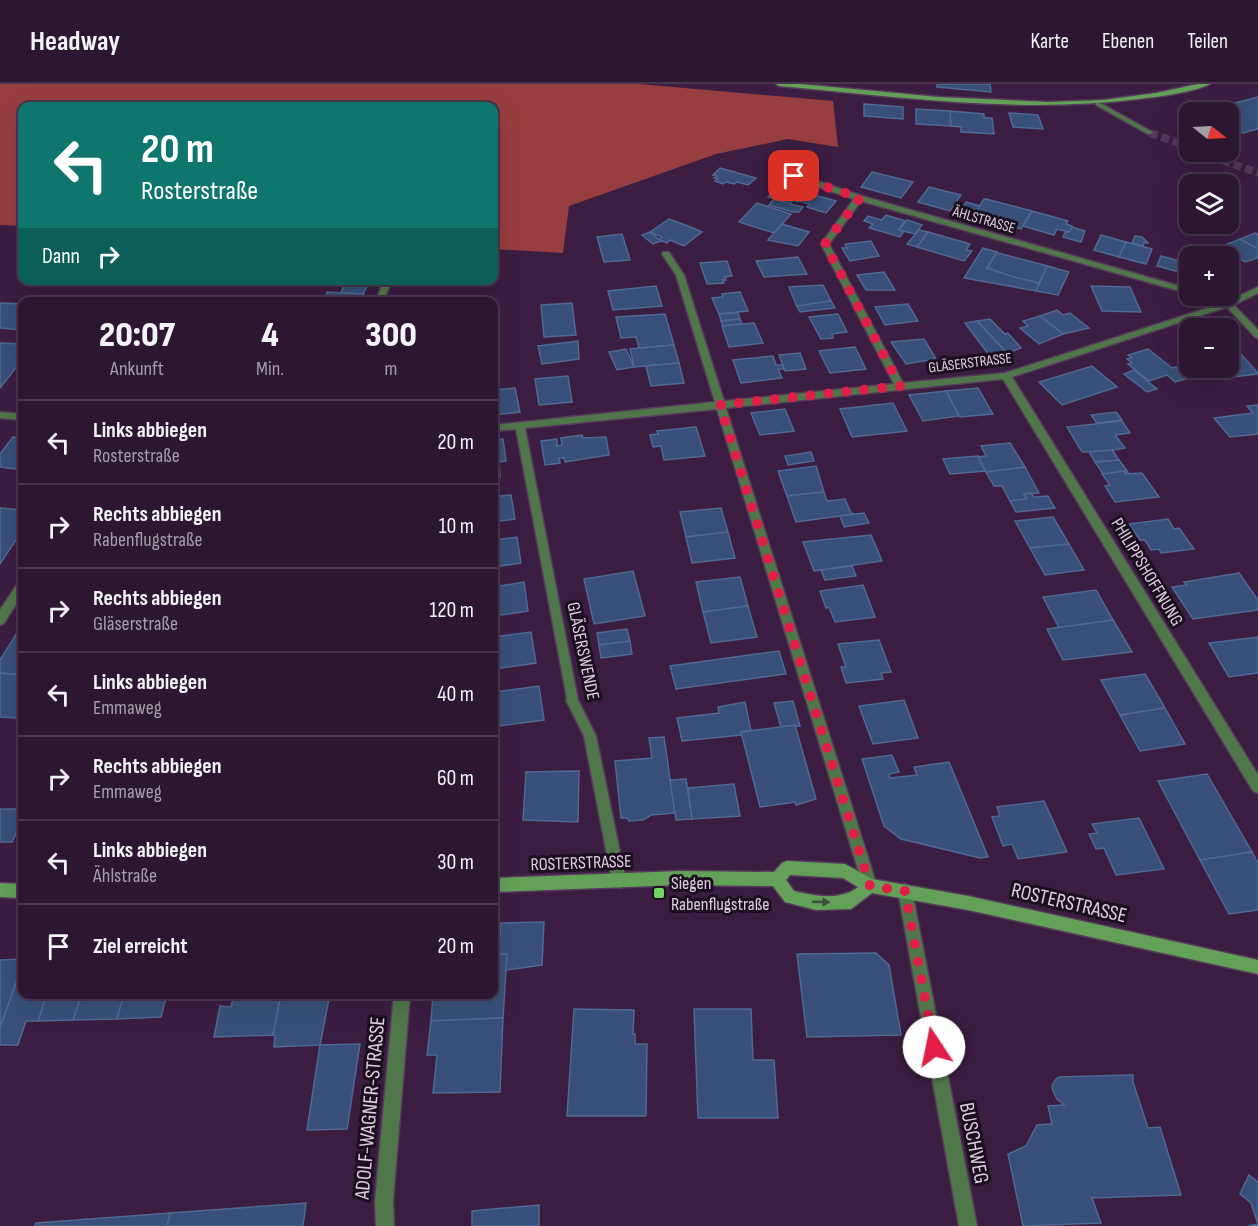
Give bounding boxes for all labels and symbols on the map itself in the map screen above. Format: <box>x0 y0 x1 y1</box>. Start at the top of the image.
north arrow <box>1179 102 1239 162</box>
pin <box>768 150 819 201</box>
street label: ÄHLSTRASSE <box>950 202 1017 238</box>
street label: GLÄSERSTRASSE <box>927 348 1013 378</box>
street label: PHILIPPSHOFFNUNG <box>1107 514 1187 630</box>
street label: GLÄSERSWENDE <box>562 600 604 702</box>
street label: ROSTERSTRASSE <box>530 851 632 875</box>
place label: Siegen Rabenflugstraße <box>671 873 770 915</box>
street label: ROSTERSTRASSE <box>1009 878 1129 928</box>
marker: Siegen Rabenflugstraße <box>652 886 666 900</box>
one-way arrow <box>812 898 831 907</box>
position arrow <box>902 1015 966 1079</box>
street label: ADOLF-WAGNER-STRASSE <box>349 1016 390 1201</box>
street label: BUSCHWEG <box>954 1100 994 1186</box>

